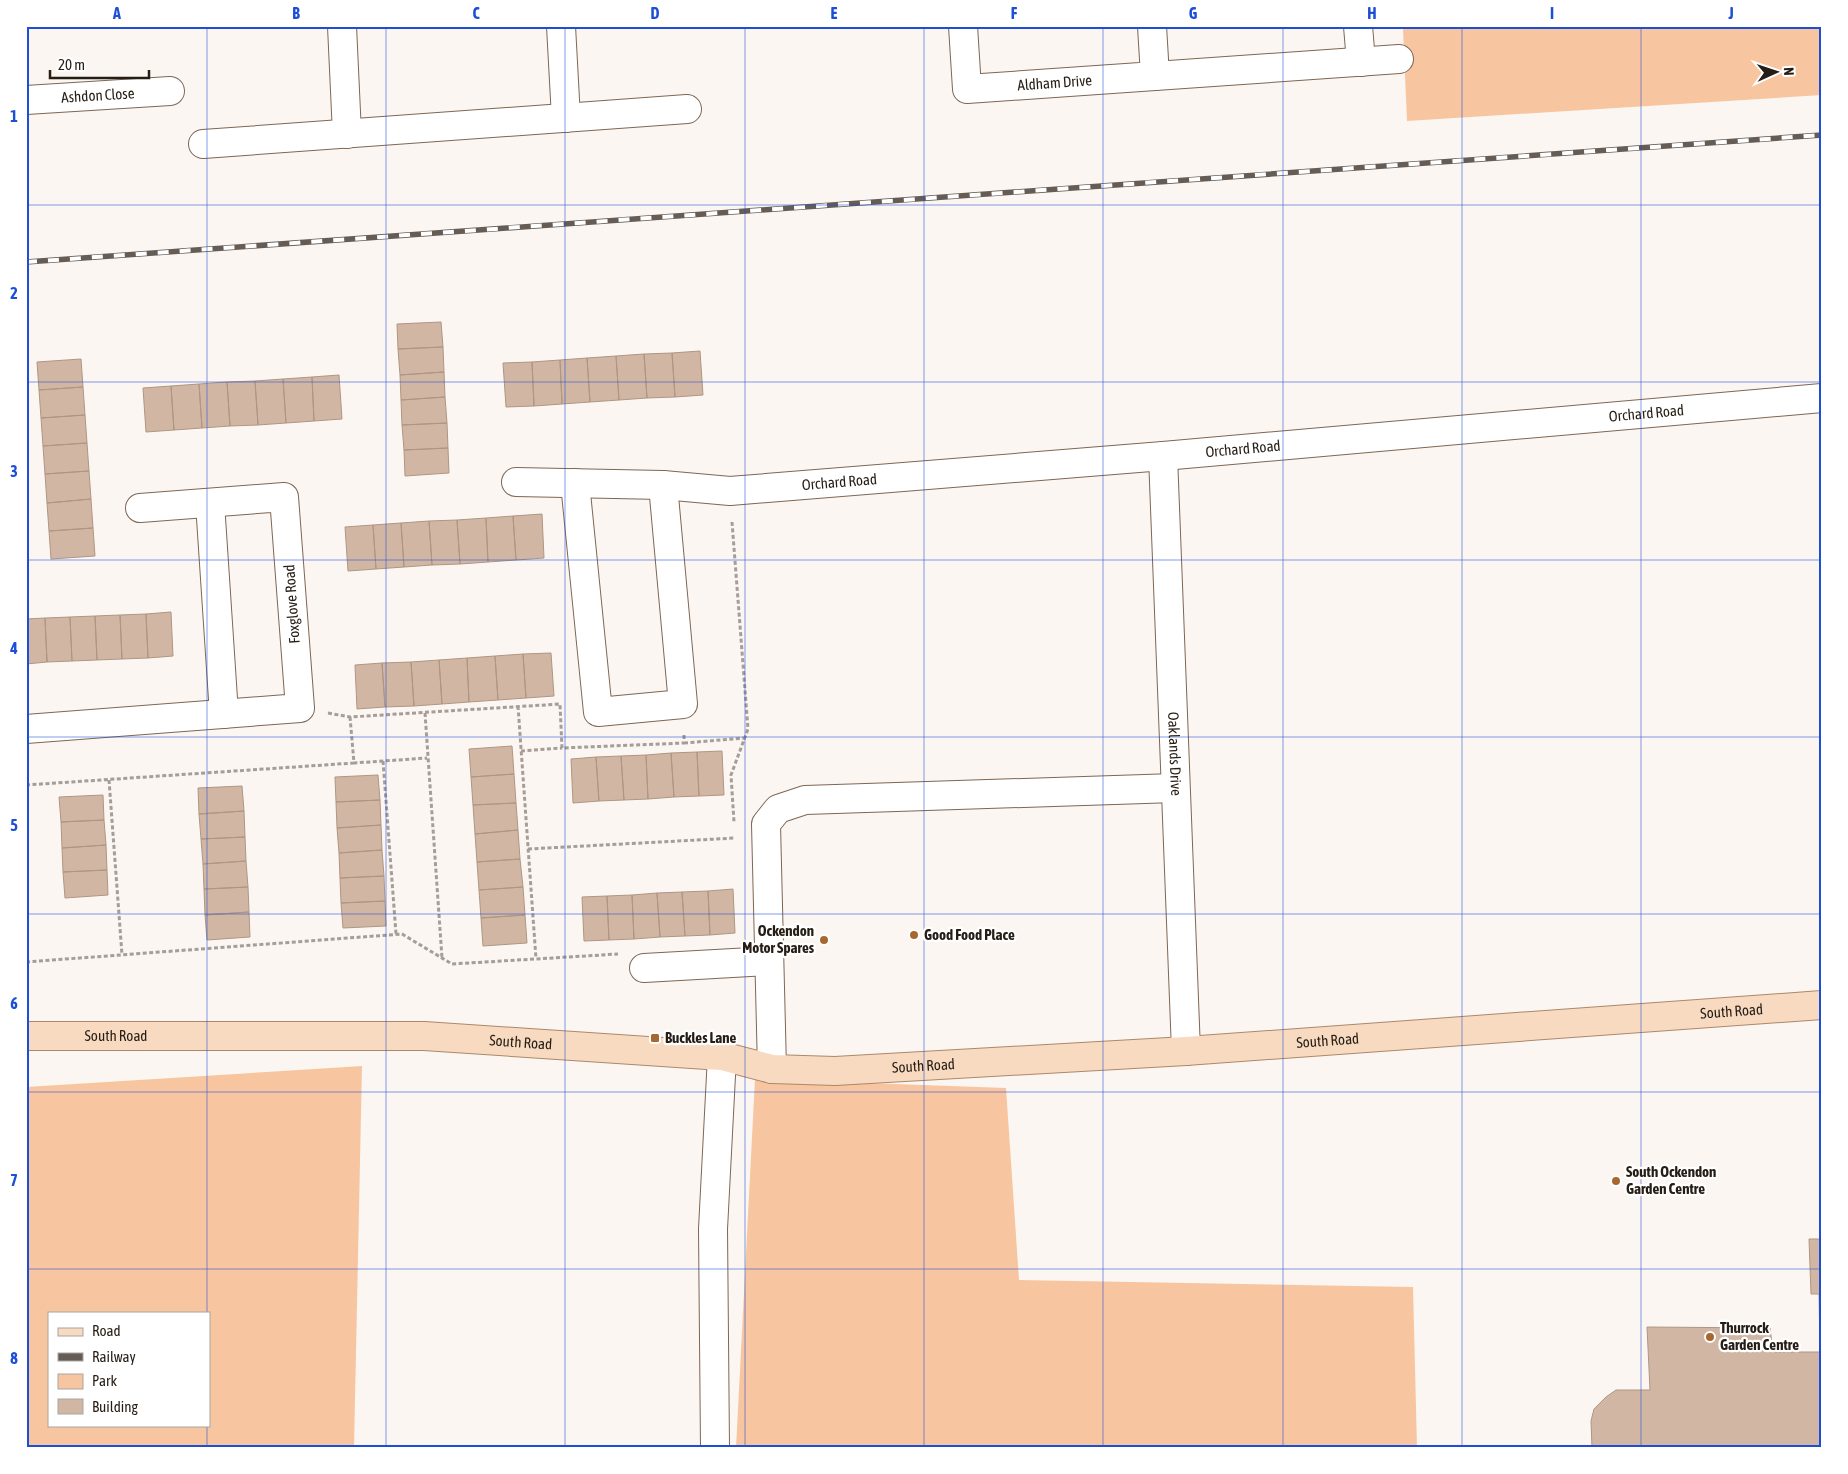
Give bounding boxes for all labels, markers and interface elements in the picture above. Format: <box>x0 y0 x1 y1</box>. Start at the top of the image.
text: A <box>112 4 121 22</box>
text: B <box>292 4 300 22</box>
text: C <box>472 4 480 22</box>
text: D <box>651 4 660 22</box>
text: E <box>831 4 838 22</box>
text: F <box>1011 4 1018 22</box>
text: G <box>1189 4 1198 22</box>
text: H <box>1367 4 1377 22</box>
text: I <box>1550 4 1554 22</box>
text: J <box>1727 4 1734 22</box>
scale bar <box>50 48 149 80</box>
north arrow <box>1750 48 1800 98</box>
text: 20 m <box>58 56 85 73</box>
text: N <box>1781 67 1797 76</box>
street label: Aldham Drive <box>1017 71 1093 93</box>
street label: Ashdon Close <box>61 84 135 106</box>
text: 1 <box>10 107 18 125</box>
text: 2 <box>10 284 18 302</box>
street label: Orchard Road <box>1608 401 1685 425</box>
street label: Orchard Road <box>1205 437 1281 460</box>
text: 3 <box>10 462 18 480</box>
street label: Orchard Road <box>801 470 878 493</box>
street label: Foxglove Road <box>280 564 303 644</box>
text: 4 <box>9 639 18 657</box>
street label: Oaklands Drive <box>1165 711 1185 796</box>
text: 5 <box>10 816 18 834</box>
place label: Ockendon Motor Spares <box>742 922 815 956</box>
place label: Good Food Place <box>924 926 1015 943</box>
marker: Good Food Place <box>908 929 920 941</box>
marker: Ockendon Motor Spares <box>818 934 830 946</box>
text: 6 <box>10 994 18 1012</box>
street label: South Road <box>1700 1000 1764 1022</box>
street label: South Road <box>85 1027 147 1044</box>
place label: Buckles Lane <box>665 1029 737 1046</box>
street label: South Road <box>1296 1030 1360 1051</box>
street label: South Road <box>489 1031 553 1053</box>
marker: Buckles Lane <box>649 1032 661 1044</box>
street label: South Road <box>892 1055 955 1076</box>
place label: South Ockendon Garden Centre <box>1626 1163 1716 1197</box>
text: 7 <box>10 1171 18 1189</box>
marker: South Ockendon Garden Centre <box>1610 1175 1622 1187</box>
legend <box>48 1312 210 1426</box>
place label: Thurrock Garden Centre <box>1720 1319 1799 1353</box>
text: Road <box>92 1322 121 1339</box>
marker: Thurrock Garden Centre <box>1704 1331 1716 1343</box>
text: Railway <box>92 1348 136 1365</box>
text: 8 <box>10 1349 18 1367</box>
text: Park <box>92 1372 117 1389</box>
text: Building <box>92 1398 138 1415</box>

